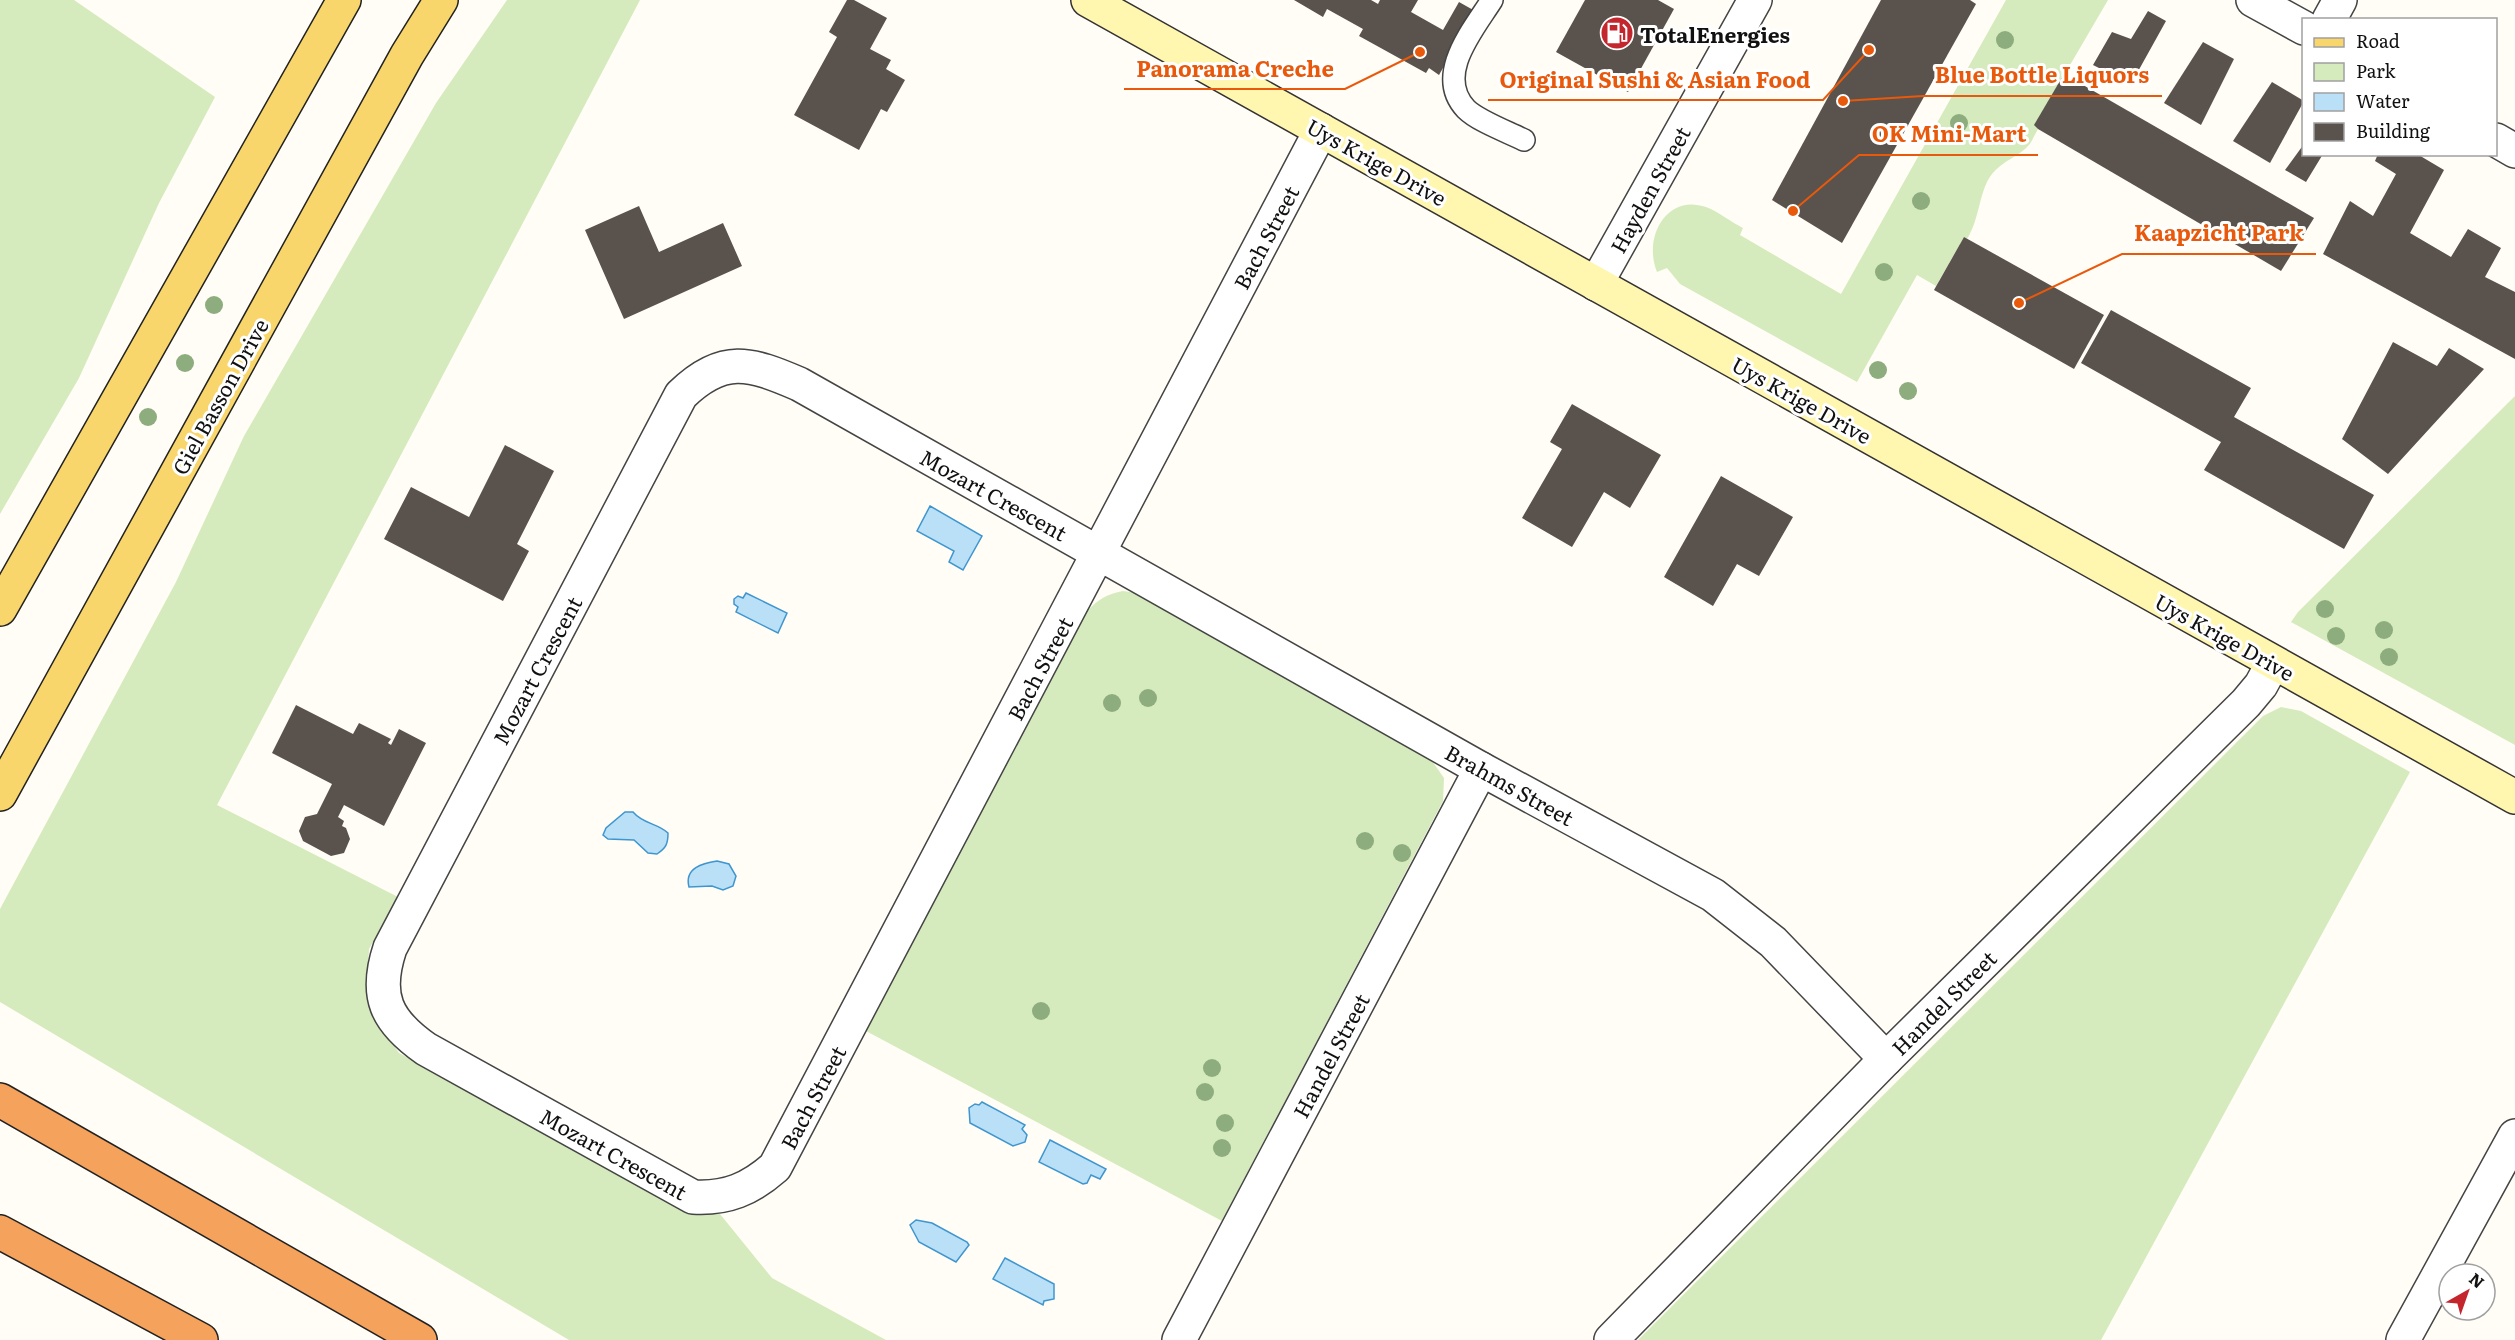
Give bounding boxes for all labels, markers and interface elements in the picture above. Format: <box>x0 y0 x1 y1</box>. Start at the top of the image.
fuel station icon: TotalEnergies <box>1599 15 1635 51</box>
place label: TotalEnergies <box>1640 18 1790 49</box>
legend <box>2302 18 2497 156</box>
text: Road <box>2356 27 2400 54</box>
callout: Panorama Creche <box>1124 49 1345 89</box>
text: Panorama Creche <box>1136 51 1334 84</box>
callout: Blue Bottle Liquors <box>1923 56 2162 96</box>
text: Blue Bottle Liquors <box>1935 57 2149 90</box>
text: Park <box>2356 57 2397 84</box>
callout: Original Sushi & Asian Food <box>1488 60 1823 100</box>
text: Original Sushi & Asian Food <box>1499 62 1811 95</box>
text: Water <box>2356 87 2410 114</box>
street label: Uys Krige Drive <box>1301 110 1453 212</box>
callout: OK Mini-Mart <box>1859 115 2038 155</box>
text: OK Mini-Mart <box>1872 116 2027 149</box>
text: Building <box>2356 117 2431 144</box>
street label: Hayden Street <box>1601 119 1697 258</box>
street label: Bach Street <box>1225 179 1306 294</box>
callout: Kaapzicht Park <box>2122 214 2316 254</box>
text: Kaapzicht Park <box>2134 215 2304 248</box>
street label: Giel Basson Drive <box>163 312 275 480</box>
street label: Uys Krige Drive <box>1726 348 1878 450</box>
street label: Mozart Crescent <box>915 441 1074 548</box>
street label: Uys Krige Drive <box>2149 585 2301 687</box>
street label: Mozart Crescent <box>484 590 588 750</box>
street label: Bach Street <box>999 610 1080 725</box>
street label: Brahms Street <box>1440 736 1580 832</box>
street label: Handel Street <box>1884 942 2003 1061</box>
street label: Handel Street <box>1284 987 1376 1123</box>
street label: Bach Street <box>772 1039 853 1154</box>
street label: Mozart Crescent <box>535 1100 694 1207</box>
north arrow <box>2437 1262 2497 1322</box>
text: N <box>2464 1266 2490 1293</box>

